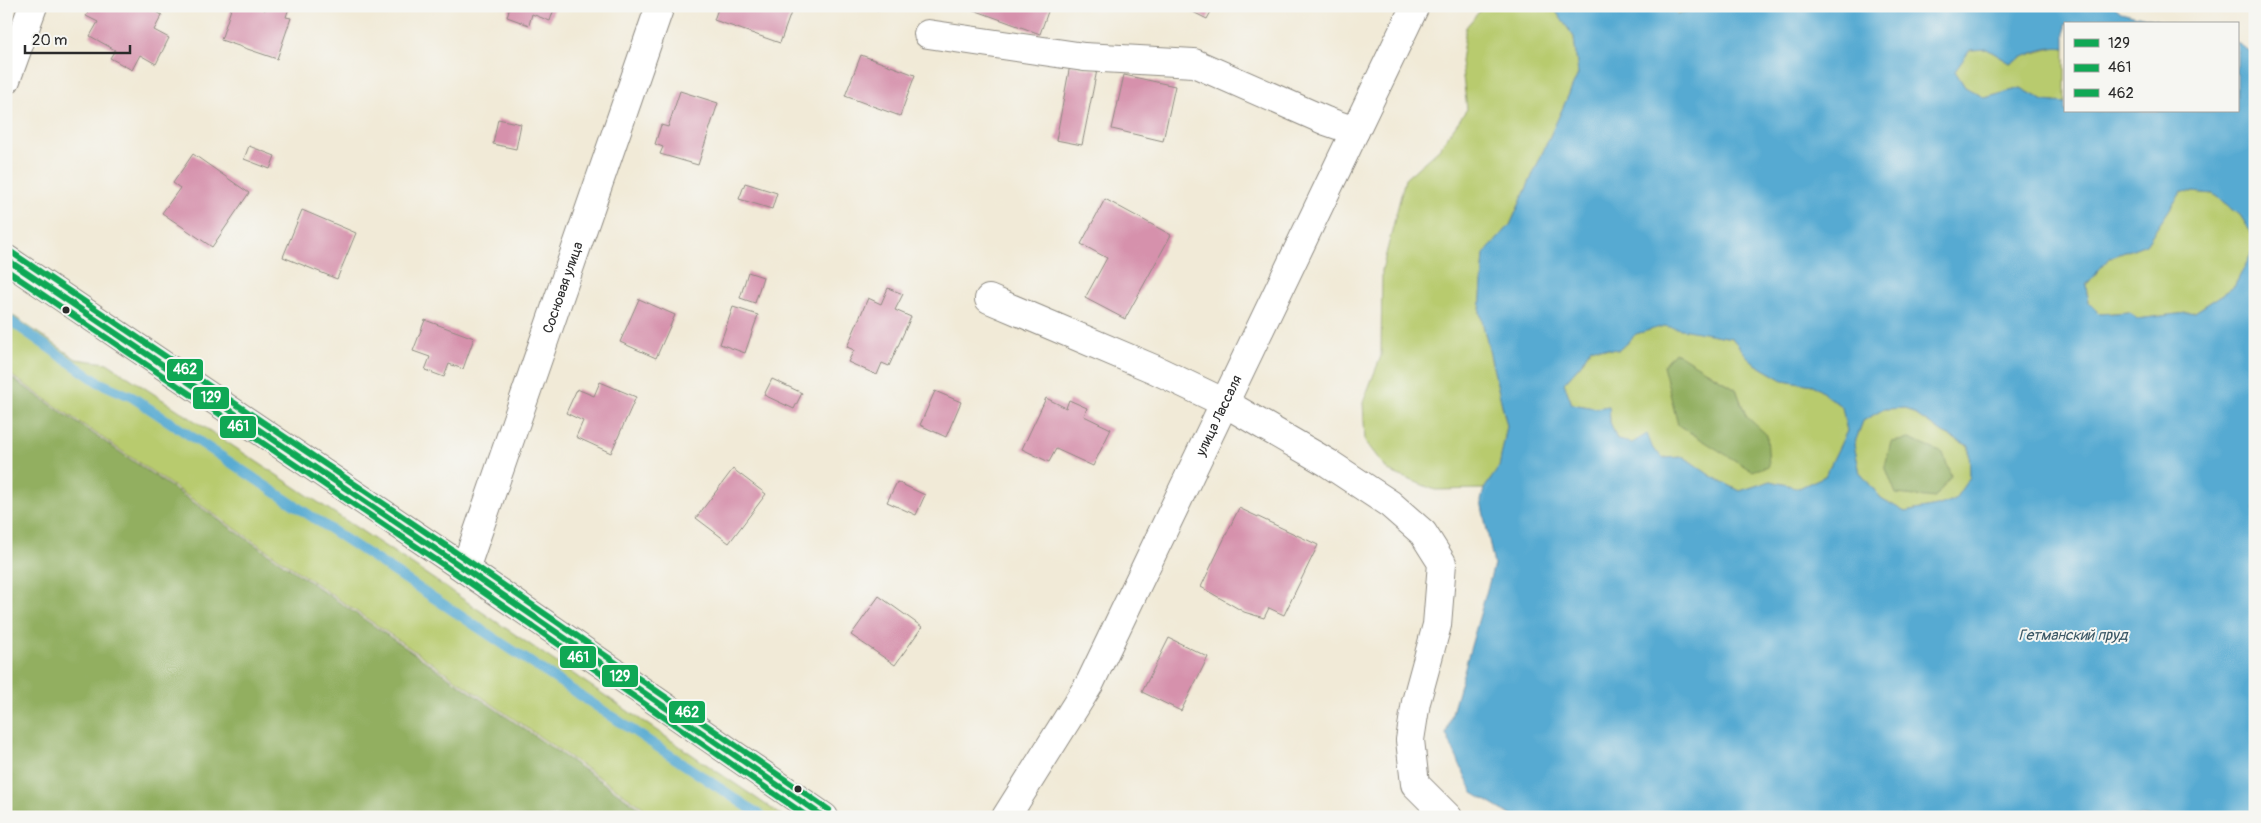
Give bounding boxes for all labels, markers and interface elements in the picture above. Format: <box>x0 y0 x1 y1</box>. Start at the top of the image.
scale bar <box>25 22 130 54</box>
legend <box>2064 22 2238 112</box>
text: 20 m <box>32 31 67 50</box>
text: 129 <box>2108 34 2130 53</box>
text: 461 <box>2108 58 2131 77</box>
text: 462 <box>2108 84 2134 103</box>
street label: Сосновая улица <box>539 239 586 335</box>
unlabelled marker <box>61 305 71 315</box>
line badge: 462 <box>166 358 204 382</box>
text: 462 <box>173 361 197 378</box>
street label: улица Лассаля <box>1191 372 1245 459</box>
line badge: 129 <box>192 386 230 410</box>
text: 129 <box>201 389 221 406</box>
line badge: 461 <box>219 415 257 439</box>
text: 461 <box>227 418 249 435</box>
water label: Гетманский пруд <box>2018 626 2130 645</box>
line badge: 461 <box>559 645 597 669</box>
text: 461 <box>567 649 589 666</box>
line badge: 129 <box>601 664 639 688</box>
text: 129 <box>610 668 630 685</box>
line badge: 462 <box>668 700 706 724</box>
text: 462 <box>675 704 699 721</box>
unlabelled marker <box>793 784 803 794</box>

